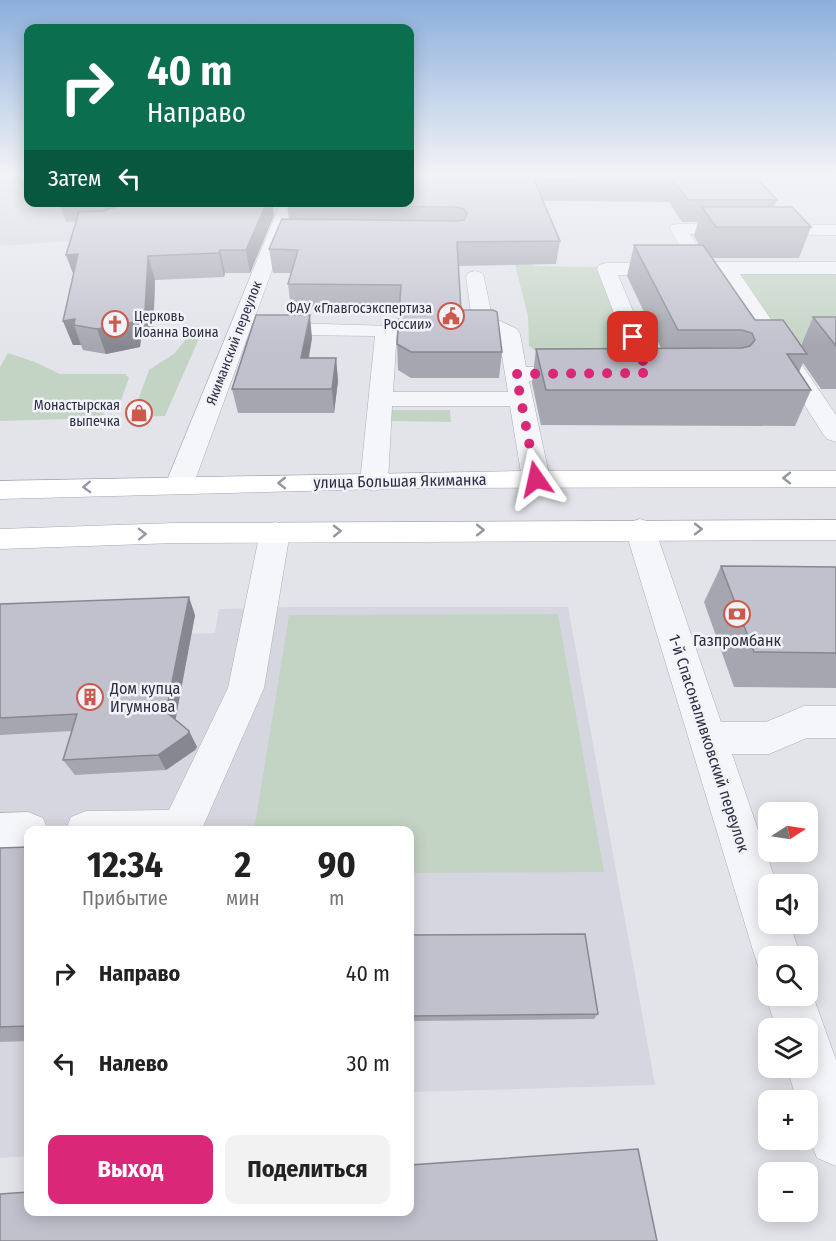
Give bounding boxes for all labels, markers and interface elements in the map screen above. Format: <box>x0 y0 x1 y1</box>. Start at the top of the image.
text: 40 m <box>147 46 232 96</box>
icon: right <box>48 48 126 126</box>
text: Направо <box>147 97 246 129</box>
icon: left <box>113 162 146 195</box>
text: Затем <box>48 165 101 192</box>
street label: Якиманский переулок <box>203 278 266 407</box>
place label: ФАУ «Главгосэкспертиза России» <box>286 300 432 333</box>
public building icon: ФАУ «Главгосэкспертиза России» <box>436 301 466 331</box>
place label: Церковь Иоанна Воина <box>134 308 219 341</box>
church icon: Церковь Иоанна Воина <box>100 309 130 339</box>
pin <box>607 311 658 362</box>
icon: arrive <box>616 320 649 353</box>
place label: Монастырская выпечка <box>34 397 120 430</box>
shop icon: Монастырская выпечка <box>124 398 154 428</box>
position arrow <box>504 447 568 511</box>
street label: улица Большая Якиманка <box>313 470 487 492</box>
one-way arrow <box>783 472 792 484</box>
one-way arrow <box>277 476 286 489</box>
one-way arrow <box>82 480 91 493</box>
one-way arrow <box>694 523 703 535</box>
one-way arrow <box>475 524 484 536</box>
one-way arrow <box>333 525 342 537</box>
one-way arrow <box>138 528 147 540</box>
bank icon: Газпромбанк <box>722 599 752 629</box>
place label: Газпромбанк <box>693 631 781 650</box>
street label: 1-й Спасоналивковский переулок <box>665 632 753 855</box>
place label: Дом купца Игумнова <box>109 679 180 716</box>
building icon: Дом купца Игумнова <box>75 682 105 712</box>
north arrow <box>758 802 818 862</box>
map controls <box>758 802 818 1222</box>
text: 12:34 <box>87 843 163 887</box>
text: 2 <box>234 843 251 887</box>
text: 90 <box>318 843 356 887</box>
button: sound <box>758 874 818 934</box>
text: Прибытие <box>82 886 168 910</box>
text: мин <box>226 886 260 910</box>
text: m <box>329 886 344 910</box>
button: search <box>758 946 818 1006</box>
icon: right <box>48 957 81 990</box>
text: Направо <box>99 960 180 987</box>
text: 40 m <box>346 960 390 987</box>
button: layers <box>758 1018 818 1078</box>
icon: left <box>48 1047 81 1080</box>
text: Налево <box>99 1050 168 1077</box>
text: 30 m <box>347 1050 390 1077</box>
button: + <box>758 1090 818 1150</box>
button: Выход <box>48 1135 213 1204</box>
button: Поделиться <box>225 1135 390 1204</box>
button: − <box>758 1162 818 1222</box>

